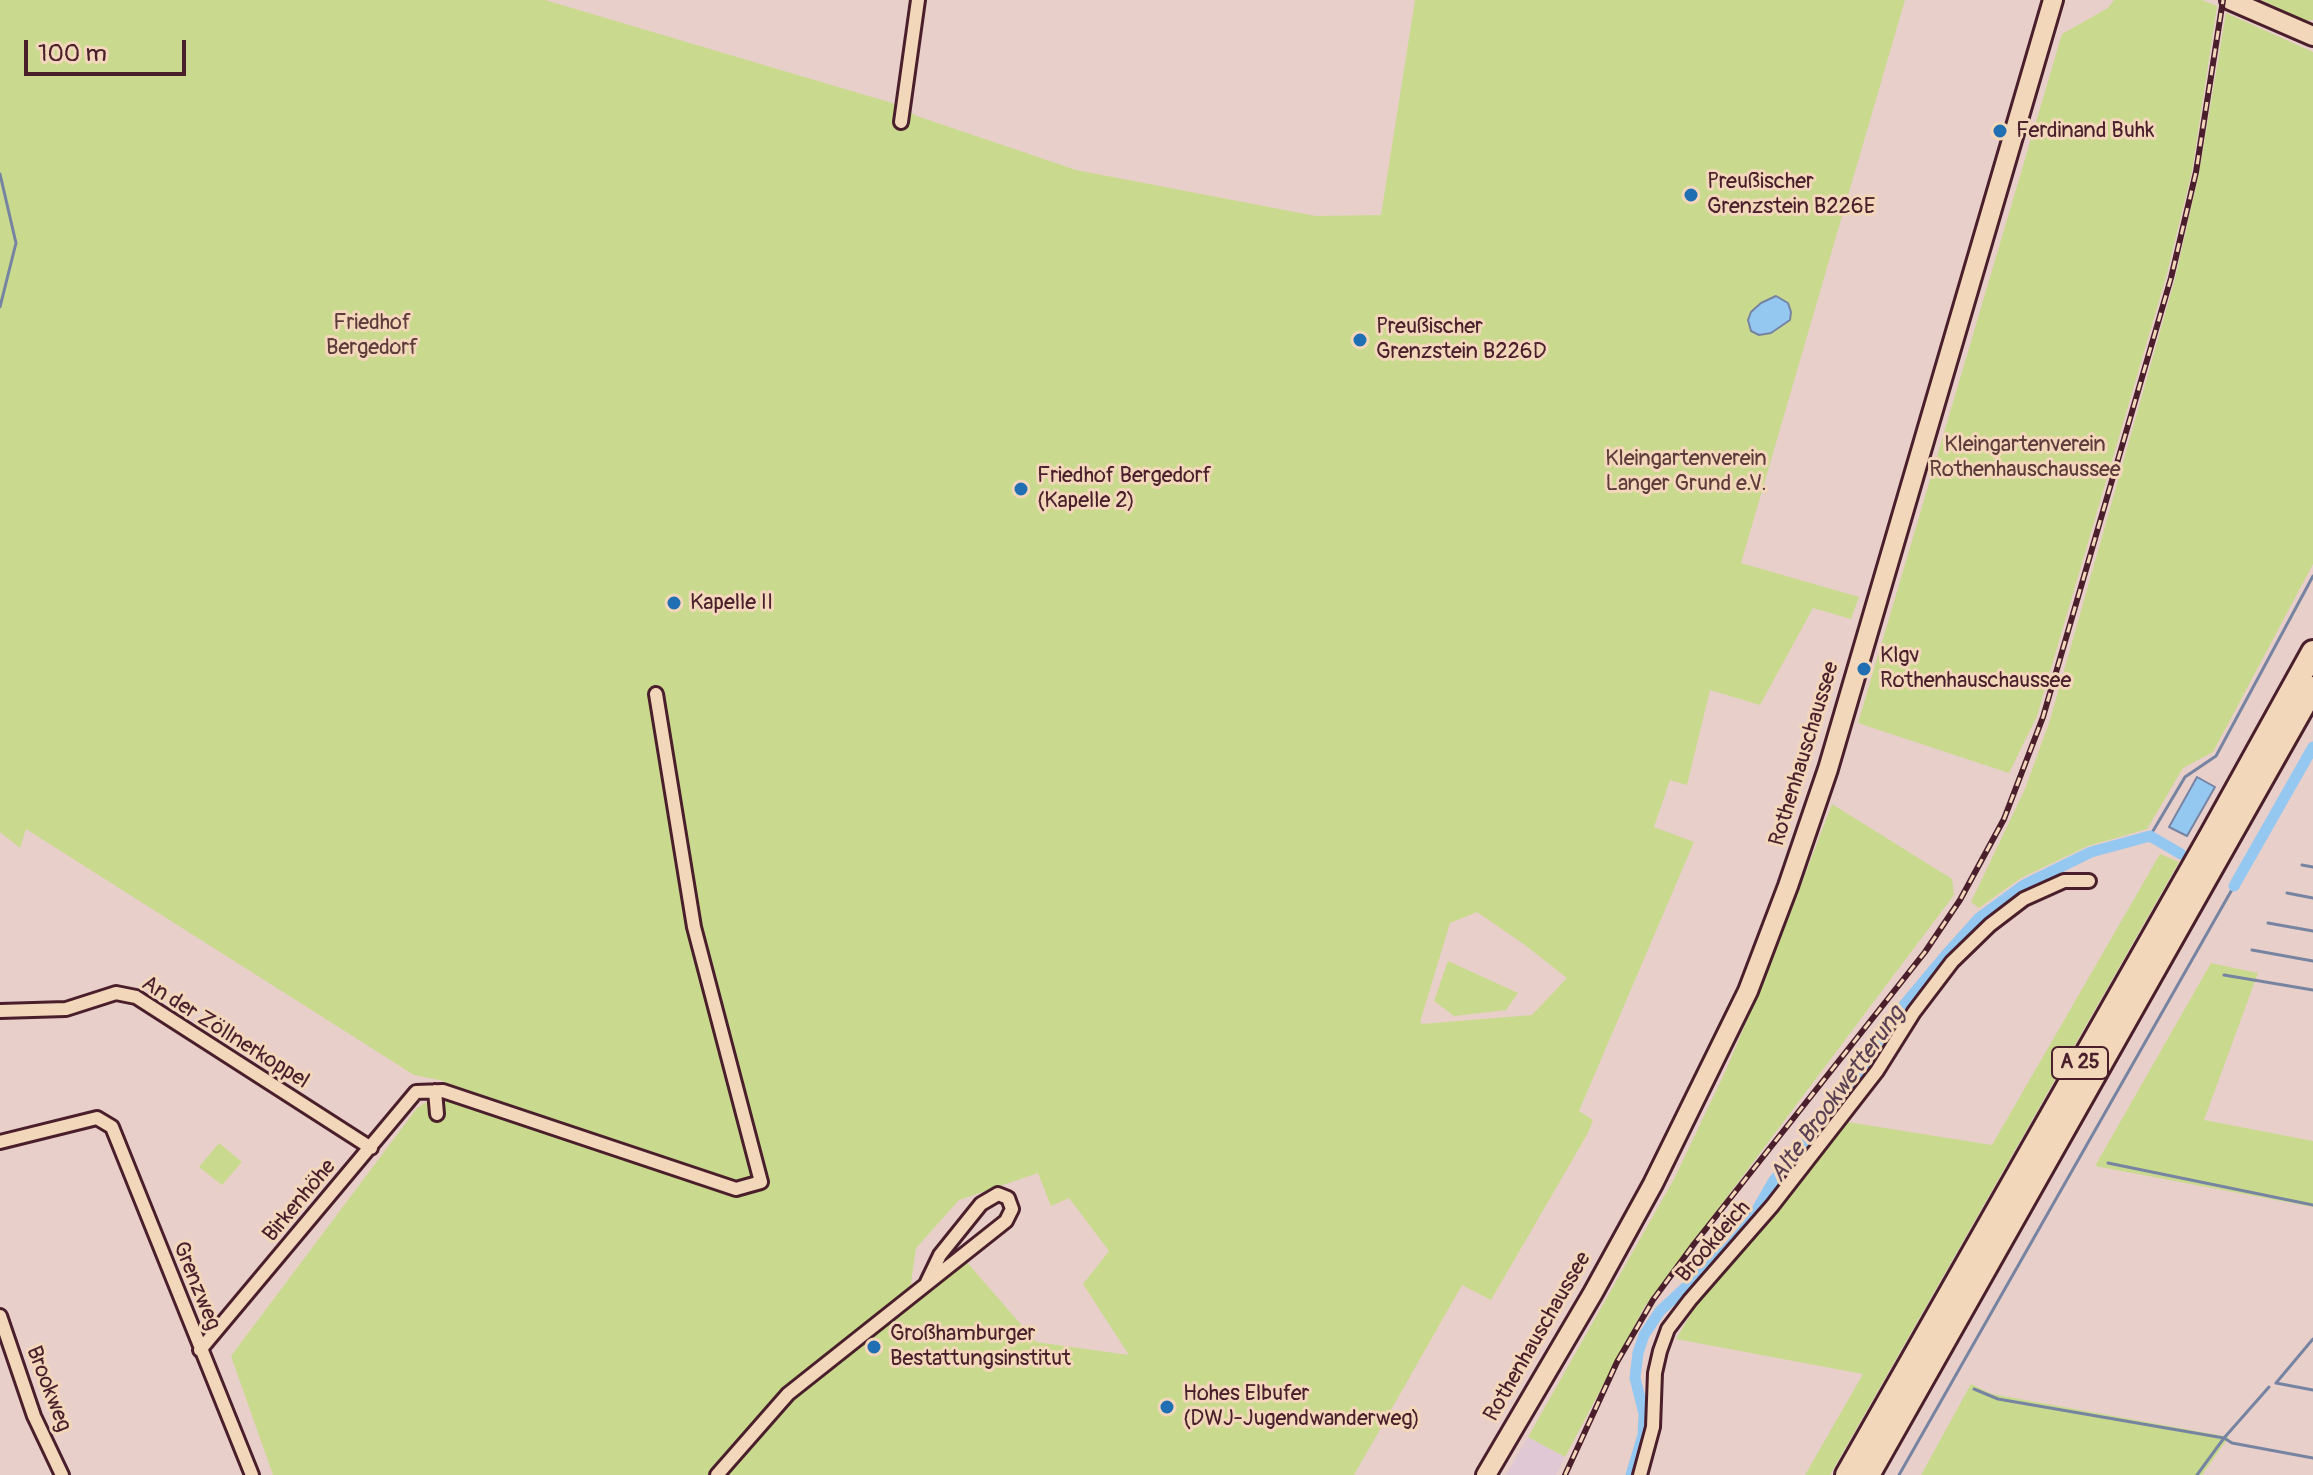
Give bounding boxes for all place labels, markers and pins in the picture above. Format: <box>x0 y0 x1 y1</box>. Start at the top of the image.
place label: Ferdinand Buhk <box>2016 118 2154 144</box>
marker: Ferdinand Buhk <box>1991 122 2009 140</box>
place label: Preußischer Grenzstein B226E <box>1707 169 1875 220</box>
marker: Preußischer Grenzstein B226E <box>1682 186 1700 204</box>
place label: Preußischer Grenzstein B226D <box>1376 314 1546 366</box>
marker: Preußischer Grenzstein B226D <box>1351 331 1369 349</box>
place label: Friedhof Bergedorf (Kapelle 2) <box>1037 463 1211 514</box>
marker: Friedhof Bergedorf (Kapelle 2) <box>1012 480 1030 498</box>
place label: Kapelle II <box>690 590 773 616</box>
marker: Kapelle II <box>665 594 683 612</box>
place label: Klgv Rothenhauschaussee <box>1880 643 2071 694</box>
marker: Klgv Rothenhauschaussee <box>1855 660 1873 678</box>
place label: Großhamburger Bestattungsinstitut <box>890 1321 1071 1372</box>
marker: Großhamburger Bestattungsinstitut <box>865 1338 883 1356</box>
place label: Hohes Elbufer (DWJ-Jugendwanderweg) <box>1183 1381 1420 1432</box>
marker: Hohes Elbufer (DWJ-Jugendwanderweg) <box>1158 1398 1176 1416</box>

